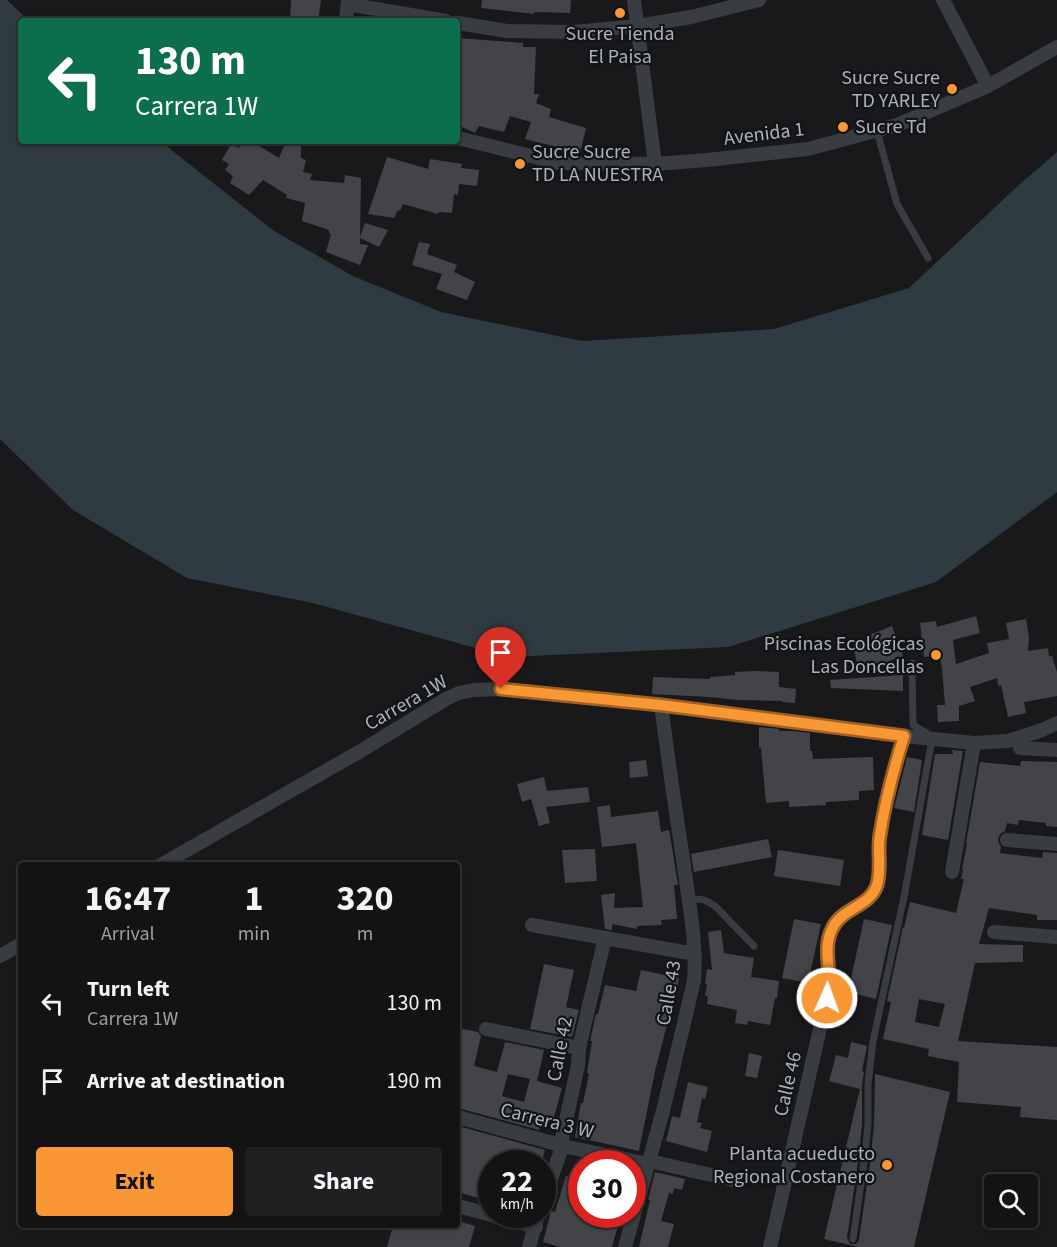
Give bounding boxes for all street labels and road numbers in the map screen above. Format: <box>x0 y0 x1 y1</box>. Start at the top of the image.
street label: Avenida 1 <box>722 115 806 153</box>
street label: Carrera 1W <box>359 668 453 738</box>
street label: Calle 43 <box>650 958 688 1028</box>
street label: Calle 42 <box>540 1014 580 1084</box>
street label: Calle 46 <box>767 1049 809 1119</box>
street label: Carrera 3 W <box>497 1096 597 1146</box>

